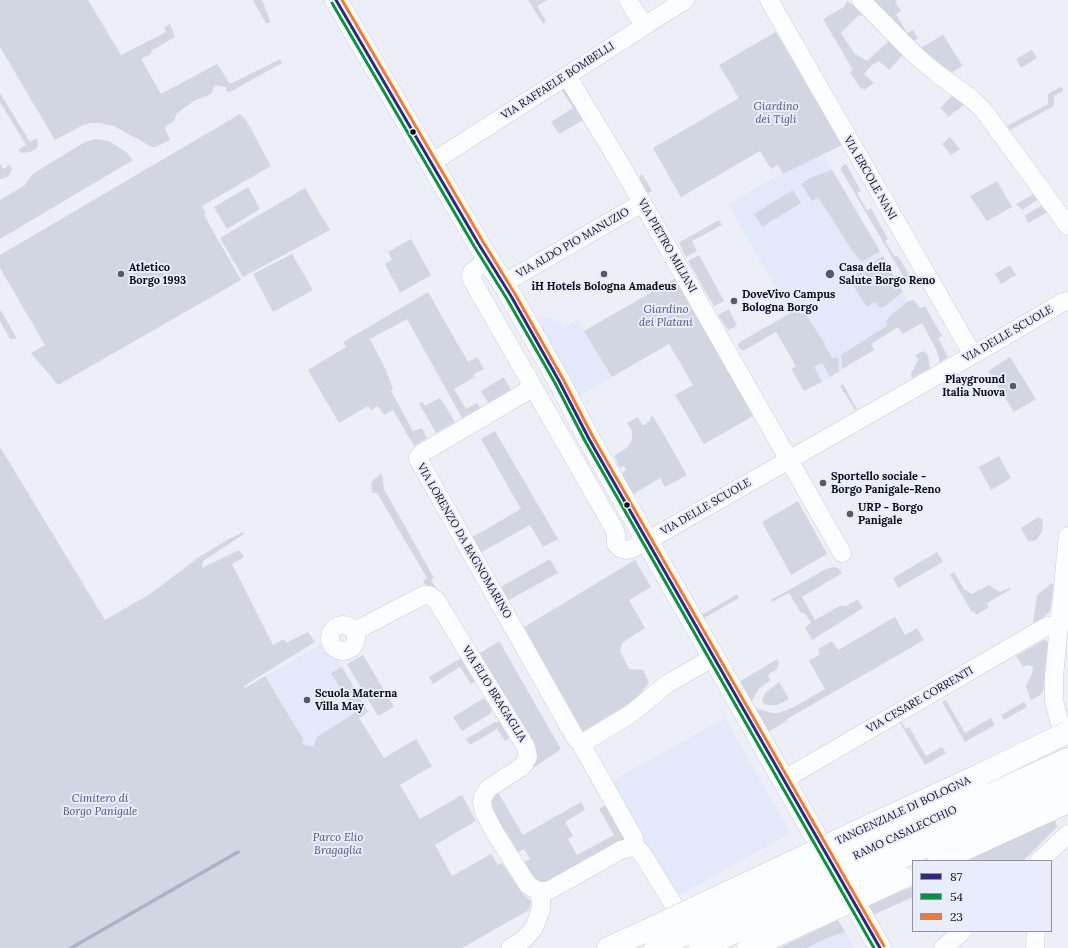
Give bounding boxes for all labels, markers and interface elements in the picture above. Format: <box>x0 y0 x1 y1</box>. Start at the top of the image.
street label: VIA RAFFAELE BOMBELLI <box>499 40 617 122</box>
park label: Giardino dei Tigli <box>754 100 798 126</box>
unlabelled marker <box>408 127 418 137</box>
street label: VIA ERCOLE NANI <box>841 134 899 222</box>
street label: VIA PIETRO MILIANI <box>635 197 699 295</box>
street label: VIA ALDO PIO MANUZIO <box>514 205 632 281</box>
place label: Atletico Borgo 1993 <box>129 261 186 287</box>
place label: Casa della Salute Borgo Reno <box>839 261 935 287</box>
marker: Casa della Salute Borgo Reno <box>824 268 836 280</box>
marker: Atletico Borgo 1993 <box>116 269 126 279</box>
marker: iH Hotels Bologna Amadeus <box>599 269 609 279</box>
place label: iH Hotels Bologna Amadeus <box>532 280 676 294</box>
place label: DoveVivo Campus Bologna Borgo <box>742 288 835 314</box>
marker: DoveVivo Campus Bologna Borgo <box>729 296 739 306</box>
park label: Giardino dei Platani <box>639 303 693 329</box>
street label: VIA DELLE SCUOLE <box>961 303 1055 365</box>
place label: Playground Italia Nuova <box>942 373 1005 399</box>
marker: Playground Italia Nuova <box>1008 381 1018 391</box>
street label: VIA LORENZO DA BAGNOMARINO <box>414 461 514 621</box>
place label: Sportello sociale - Borgo Panigale-Reno <box>831 470 941 496</box>
street label: VIA DELLE SCUOLE <box>659 476 753 538</box>
marker: Sportello sociale - Borgo Panigale-Reno <box>818 478 828 488</box>
unlabelled marker <box>622 500 632 510</box>
place label: URP - Borgo Panigale <box>858 501 923 527</box>
marker: URP - Borgo Panigale <box>845 509 855 519</box>
street label: VIA ELIO BRAGAGLIA <box>459 644 529 744</box>
street label: VIA CESARE CORRENTI <box>864 664 976 736</box>
place label: Scuola Materna Villa May <box>315 687 397 713</box>
marker: Scuola Materna Villa May <box>302 695 312 705</box>
street label: TANGENZIALE DI BOLOGNA <box>833 774 973 848</box>
park label: Cimitero di Borgo Panigale <box>63 792 137 818</box>
street label: RAMO CASALECCHIO <box>851 803 959 863</box>
park label: Parco Elio Bragaglia <box>313 831 363 857</box>
legend <box>912 860 1052 932</box>
text: 87 <box>950 869 962 884</box>
text: 54 <box>950 889 963 904</box>
text: 23 <box>950 909 963 924</box>

